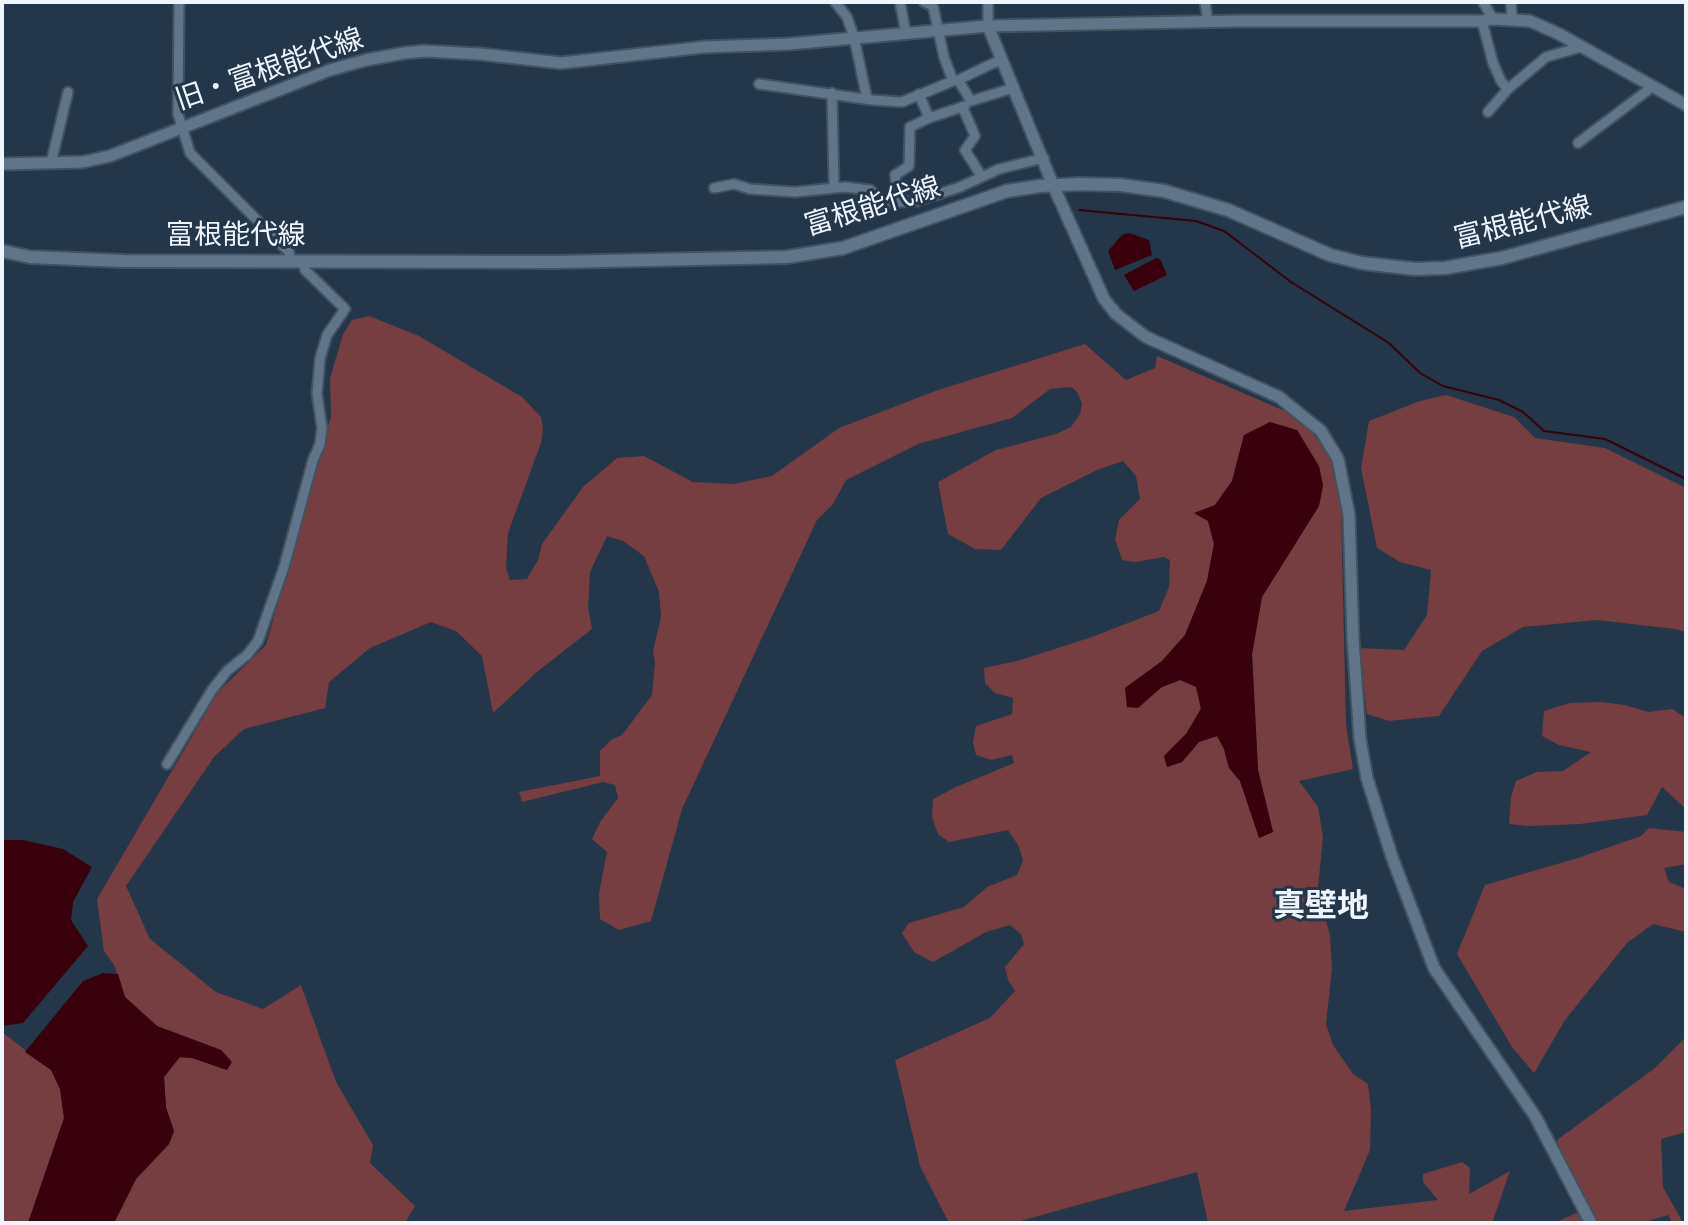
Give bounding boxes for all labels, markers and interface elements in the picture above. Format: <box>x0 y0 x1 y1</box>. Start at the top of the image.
street label: 旧・富根能代線 <box>172 23 368 119</box>
street label: 富根能代線 <box>801 171 945 245</box>
street label: 富根能代線 <box>1451 191 1595 257</box>
street label: 富根能代線 <box>166 220 306 254</box>
district label: 真壁地 <box>1273 889 1369 927</box>

